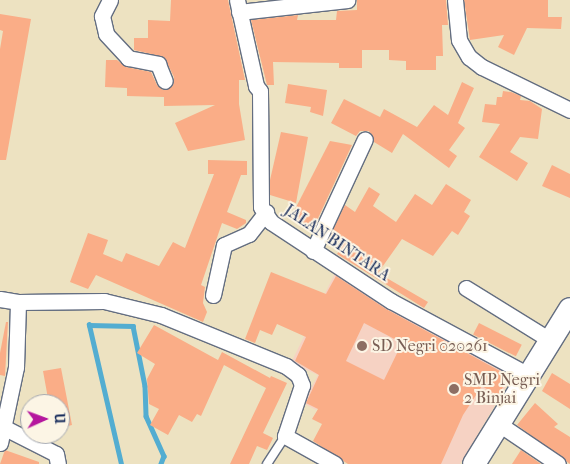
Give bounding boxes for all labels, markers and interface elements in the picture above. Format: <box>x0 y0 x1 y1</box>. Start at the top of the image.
street label: JALAN BINTARA <box>280 201 394 285</box>
place label: SD Negri 020261 <box>372 336 488 356</box>
marker: SD Negri 020261 <box>356 340 368 352</box>
place label: SMP Negri 2 Binjai <box>464 370 540 408</box>
marker: SMP Negri 2 Binjai <box>448 383 460 395</box>
north arrow <box>20 394 70 444</box>
text: U <box>51 413 68 424</box>

